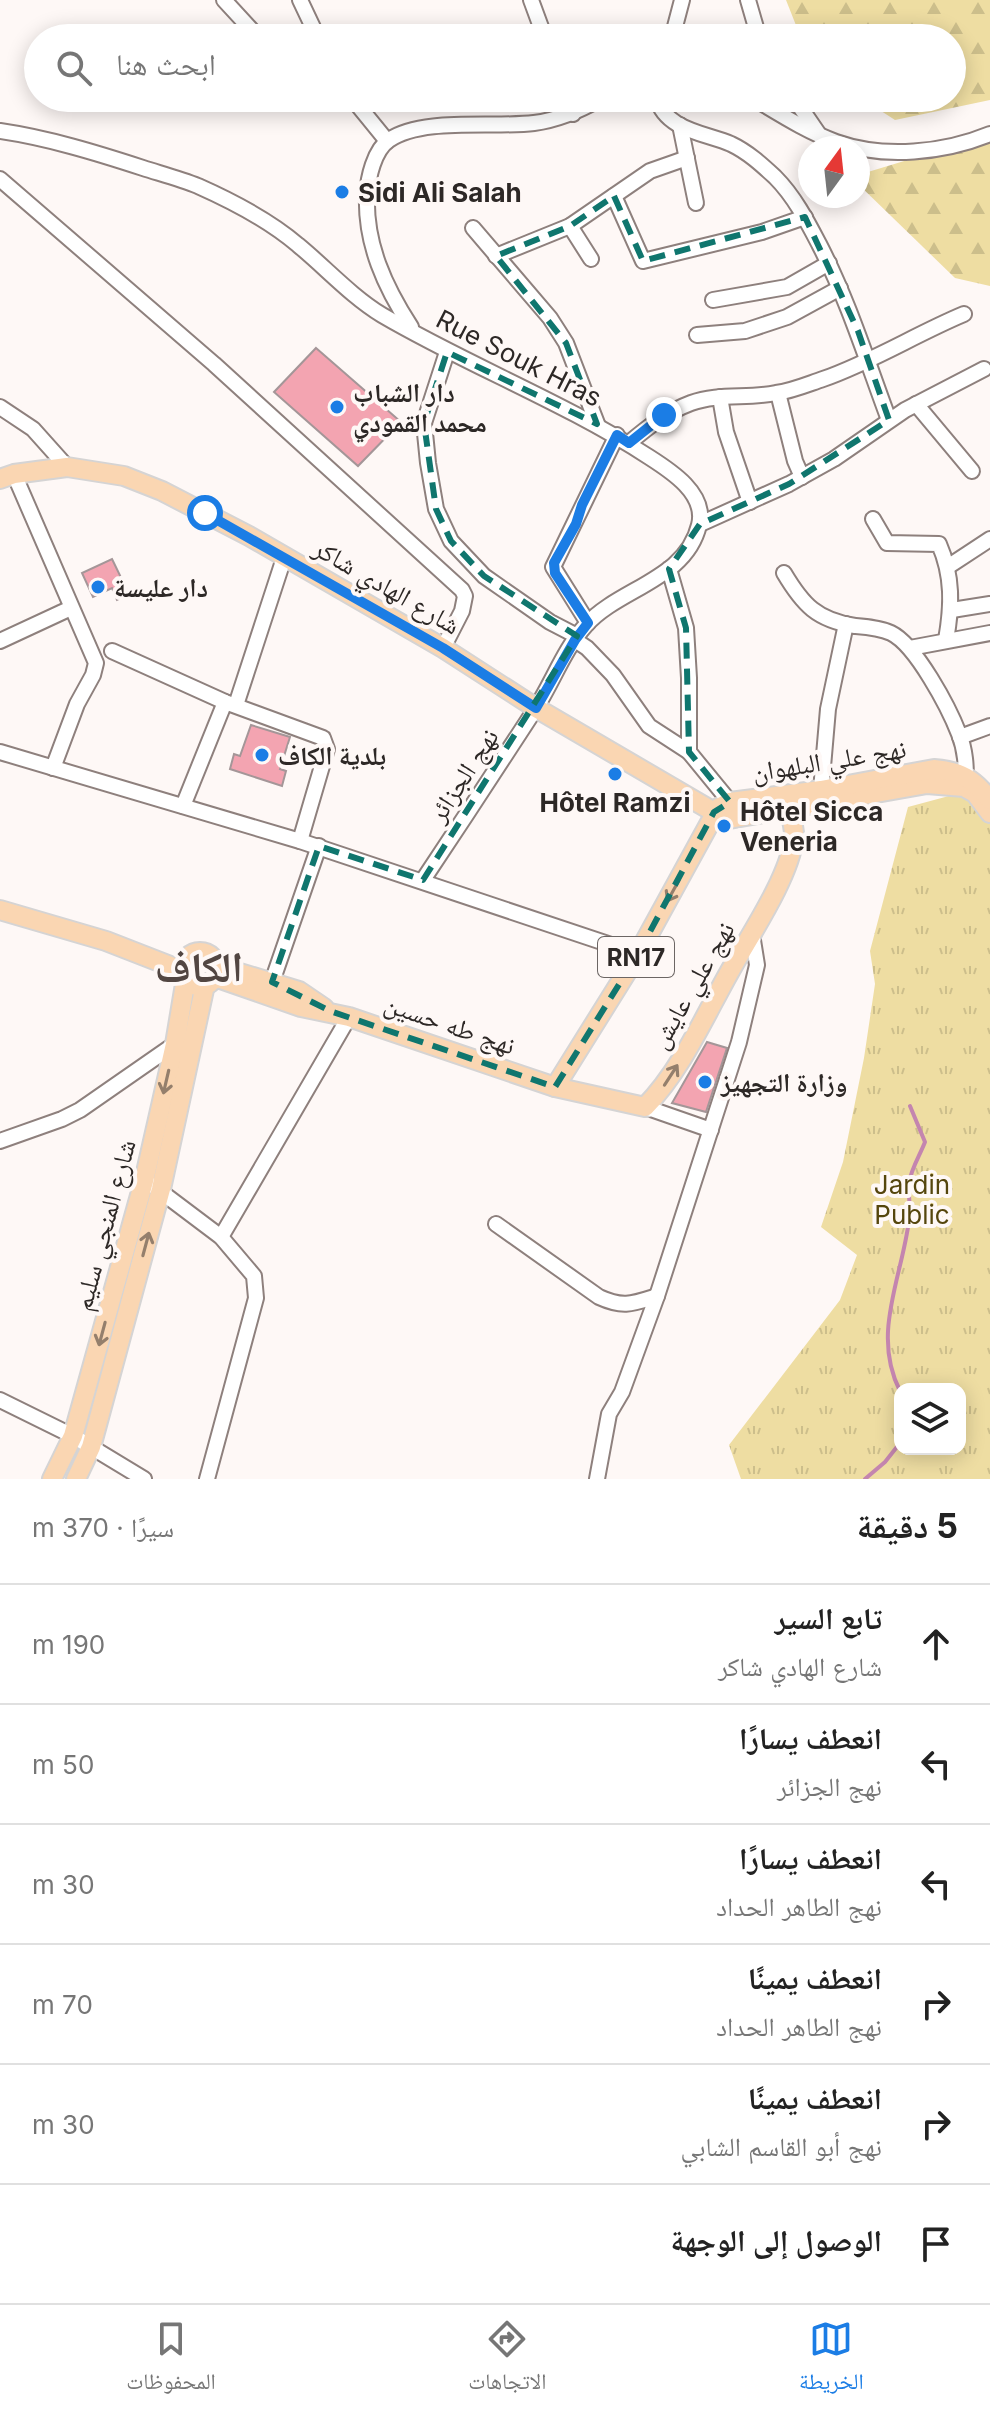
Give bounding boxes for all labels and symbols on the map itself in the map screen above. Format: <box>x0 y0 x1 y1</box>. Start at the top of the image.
north arrow <box>798 136 870 208</box>
place label: Sidi Ali Salah <box>358 177 522 208</box>
marker: Sidi Ali Salah <box>333 183 351 201</box>
street label: Rue Souk Hras <box>431 303 607 413</box>
place label: دار الشباب محمد القمودي <box>353 377 487 443</box>
route end <box>646 397 682 433</box>
marker: دار الشباب محمد القمودي <box>328 398 346 416</box>
route start <box>187 495 223 531</box>
street label: شارع الهادي شاكر <box>305 531 466 645</box>
place label: دار عليسة <box>114 572 208 603</box>
marker: دار عليسة <box>89 578 107 596</box>
street label: نهج الجزائر <box>421 723 506 829</box>
street label: نهج علي البلهوان <box>750 733 909 793</box>
place label: بلدية الكاف <box>278 740 386 771</box>
marker: بلدية الكاف <box>253 746 271 764</box>
marker: Hôtel Ramzi <box>606 765 624 783</box>
place label: Hôtel Ramzi <box>539 787 691 818</box>
place label: Hôtel Sicca Veneria <box>740 796 883 857</box>
marker: Hôtel Sicca Veneria <box>715 817 733 835</box>
one-way arrow <box>665 878 680 902</box>
street label: نهج علي عايش <box>643 916 746 1057</box>
road number: RN17 <box>598 937 674 977</box>
district label: الكاف <box>155 941 243 992</box>
street label: نهج طه حسين <box>380 987 519 1063</box>
one-way arrow <box>662 1065 679 1087</box>
place label: وزارة التجهيز <box>720 1067 848 1098</box>
one-way arrow <box>158 1068 173 1094</box>
marker: وزارة التجهيز <box>696 1073 714 1091</box>
street label: شارع المنجي سليم <box>66 1136 147 1315</box>
park label: Jardin Public <box>874 1169 950 1230</box>
one-way arrow <box>139 1231 154 1257</box>
one-way arrow <box>93 1320 108 1346</box>

